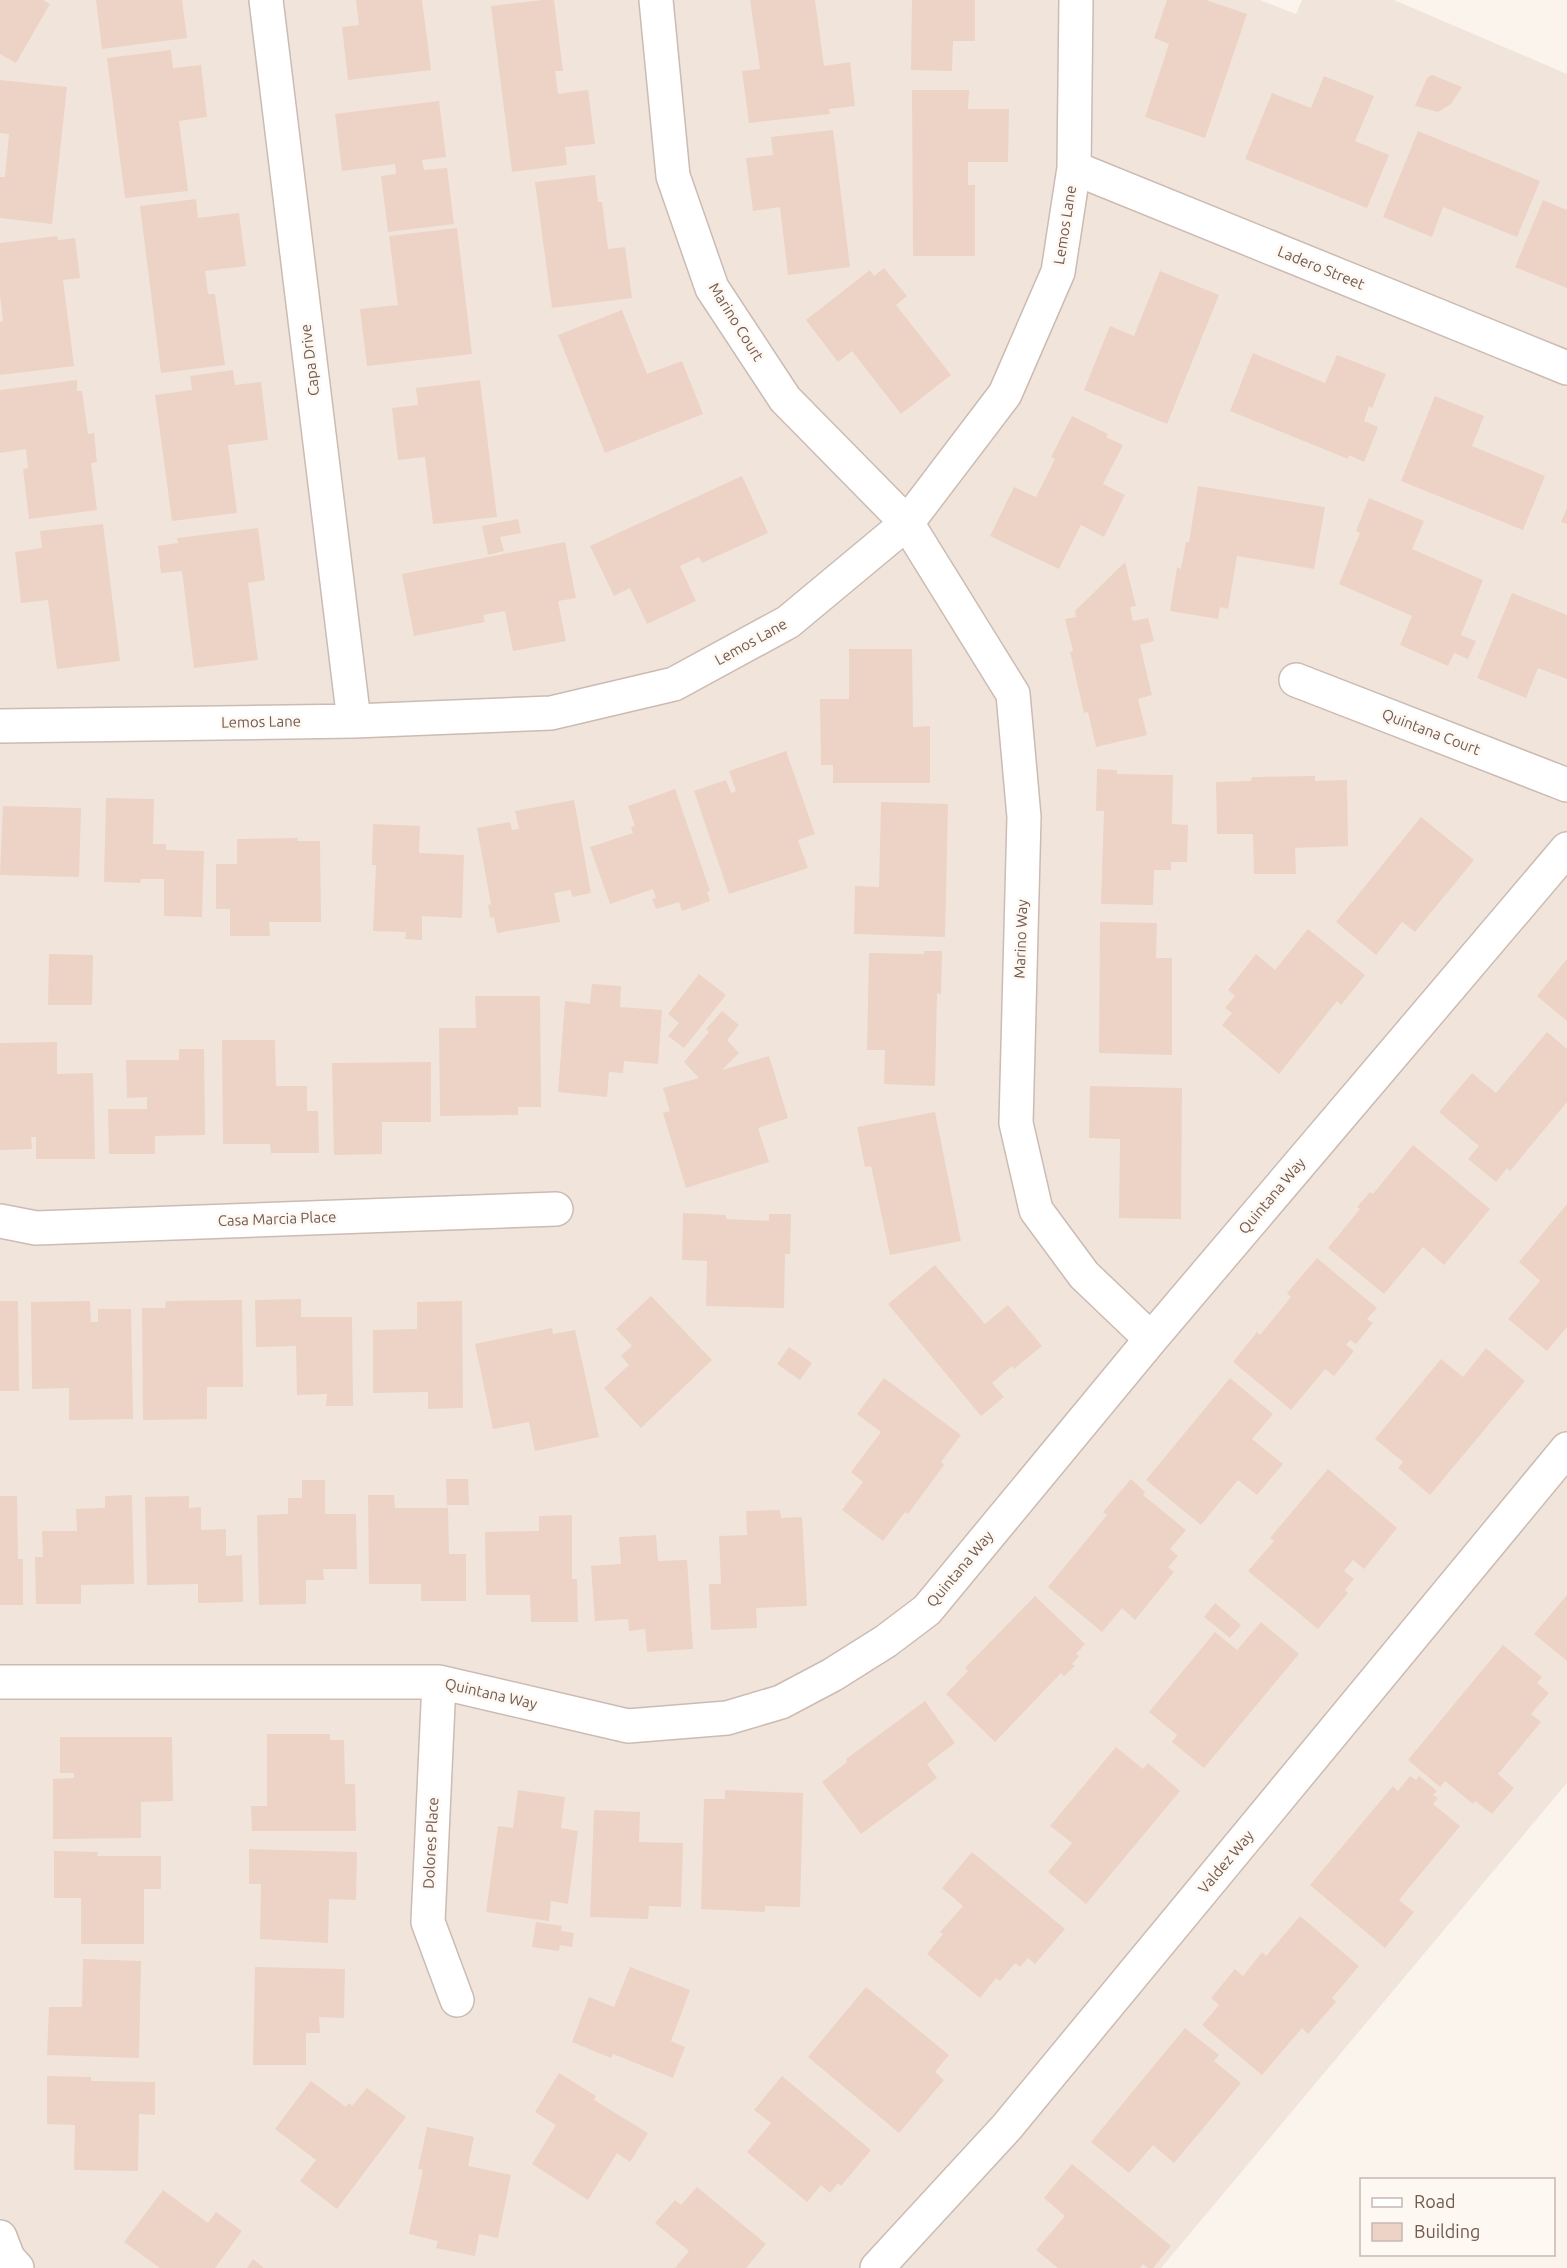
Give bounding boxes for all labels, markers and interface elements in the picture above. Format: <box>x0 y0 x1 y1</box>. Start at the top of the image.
street label: Lemos Lane <box>1050 184 1079 266</box>
street label: Ladero Street <box>1275 242 1367 293</box>
street label: Marino Court <box>706 280 767 364</box>
street label: Capa Drive <box>297 323 322 397</box>
street label: Lemos Lane <box>712 615 790 668</box>
street label: Quintana Court <box>1380 705 1483 758</box>
street label: Lemos Lane <box>221 712 301 731</box>
street label: Marino Way <box>1011 899 1030 979</box>
street label: Quintana Way <box>1235 1154 1308 1237</box>
street label: Casa Marcia Place <box>217 1208 337 1229</box>
street label: Quintana Way <box>923 1527 996 1610</box>
street label: Quintana Way <box>443 1675 539 1712</box>
street label: Dolores Place <box>420 1797 441 1889</box>
street label: Valdez Way <box>1194 1827 1257 1897</box>
legend <box>1360 2178 1555 2256</box>
text: Road <box>1414 2191 1456 2211</box>
text: Building <box>1414 2221 1480 2241</box>

